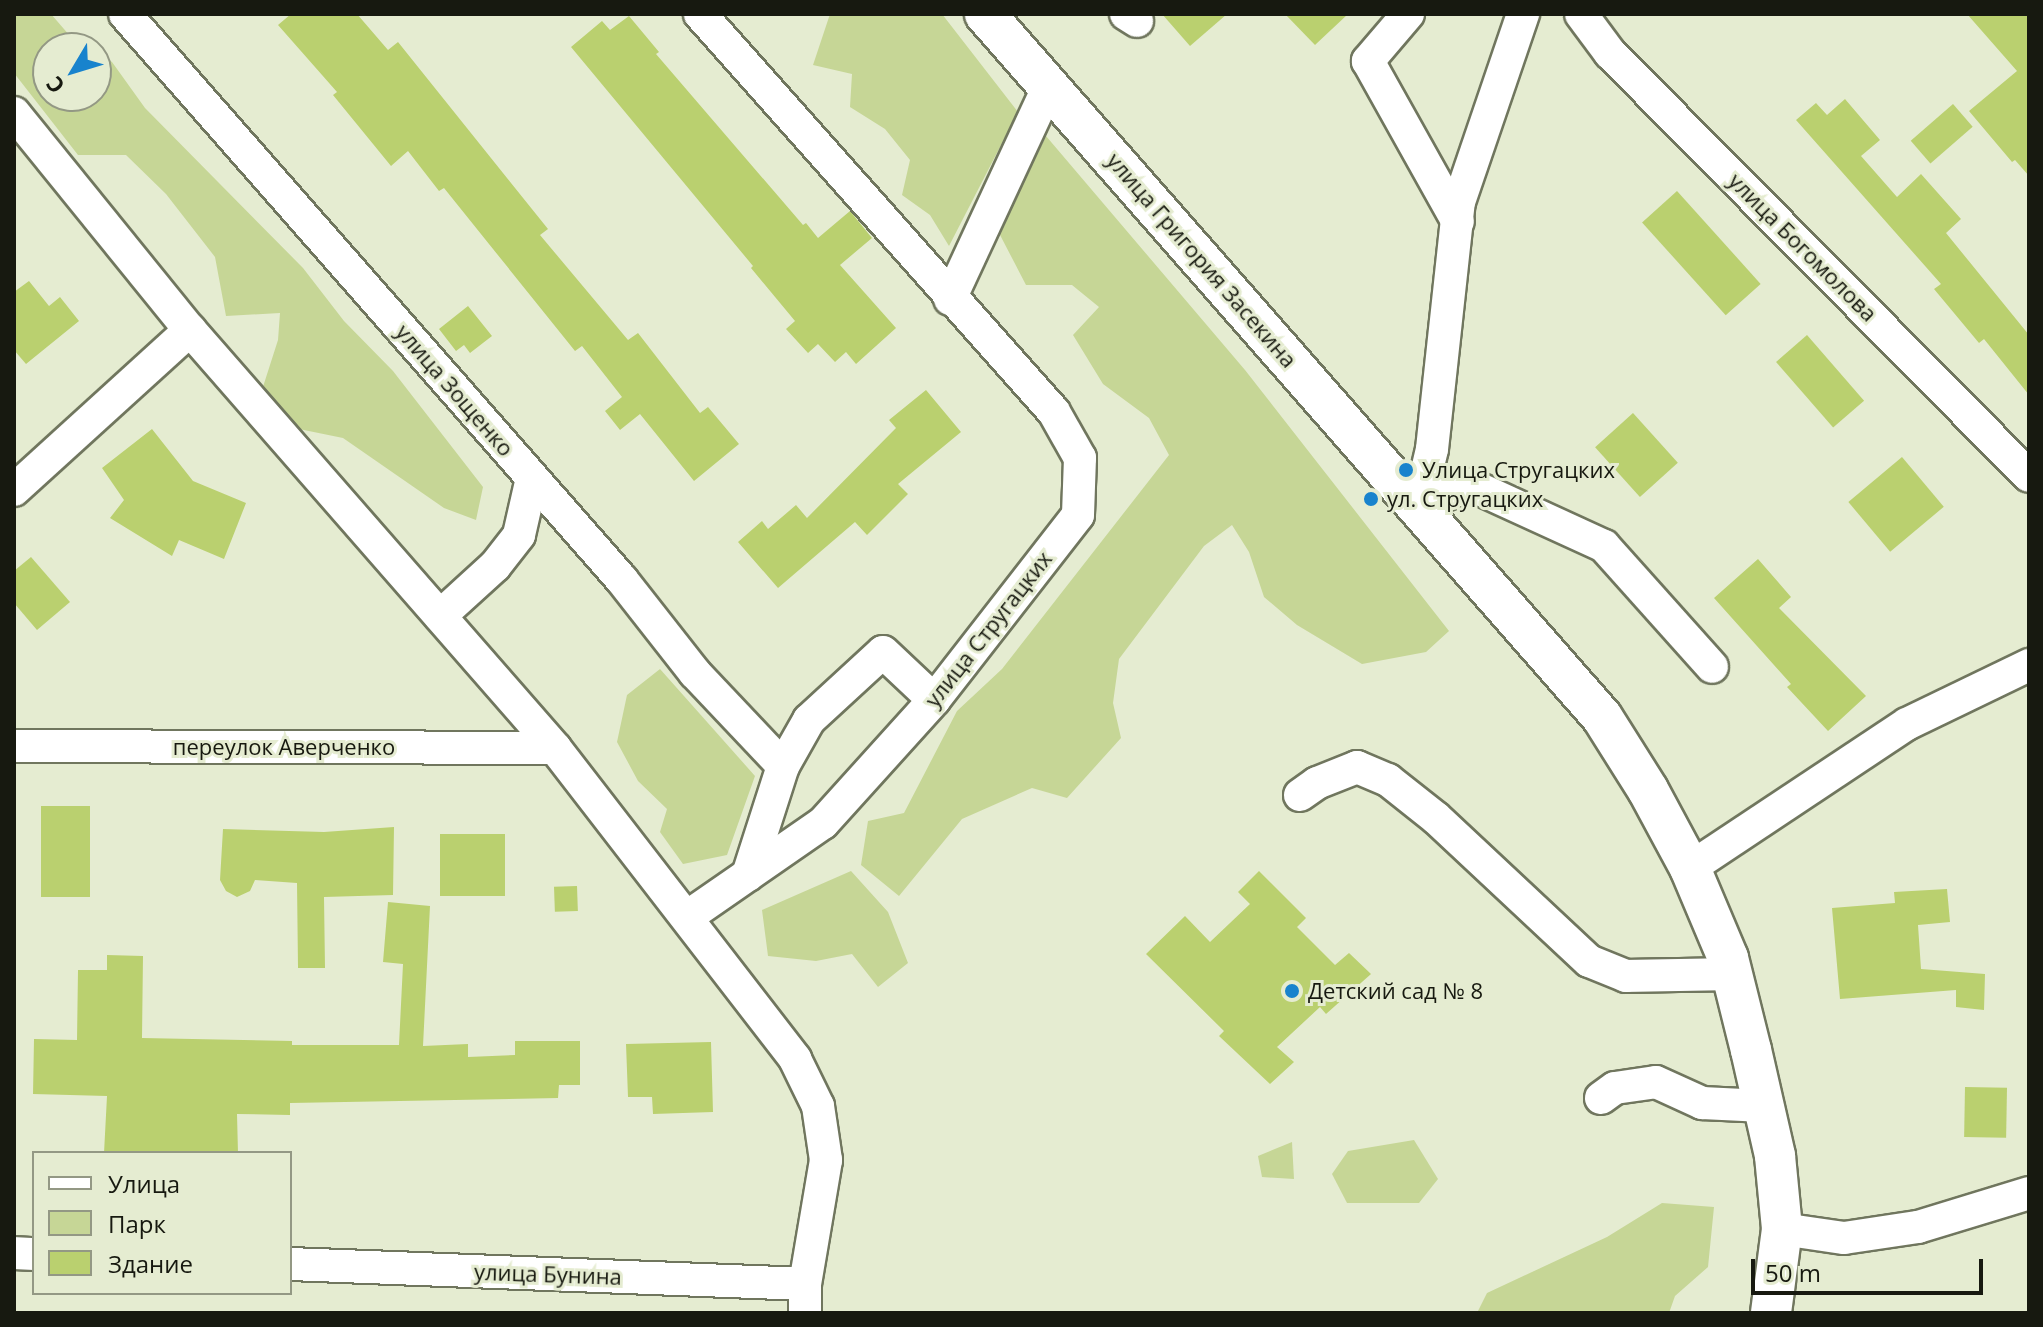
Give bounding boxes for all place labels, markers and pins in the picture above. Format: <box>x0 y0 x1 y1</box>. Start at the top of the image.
place label: Улица Стругацких <box>1422 457 1615 483</box>
marker: Улица Стругацких <box>1397 461 1415 479</box>
place label: ул. Стругацких <box>1387 486 1543 512</box>
marker: ул. Стругацких <box>1362 490 1380 508</box>
place label: Детский сад № 8 <box>1308 978 1483 1004</box>
marker: Детский сад № 8 <box>1283 982 1301 1000</box>

